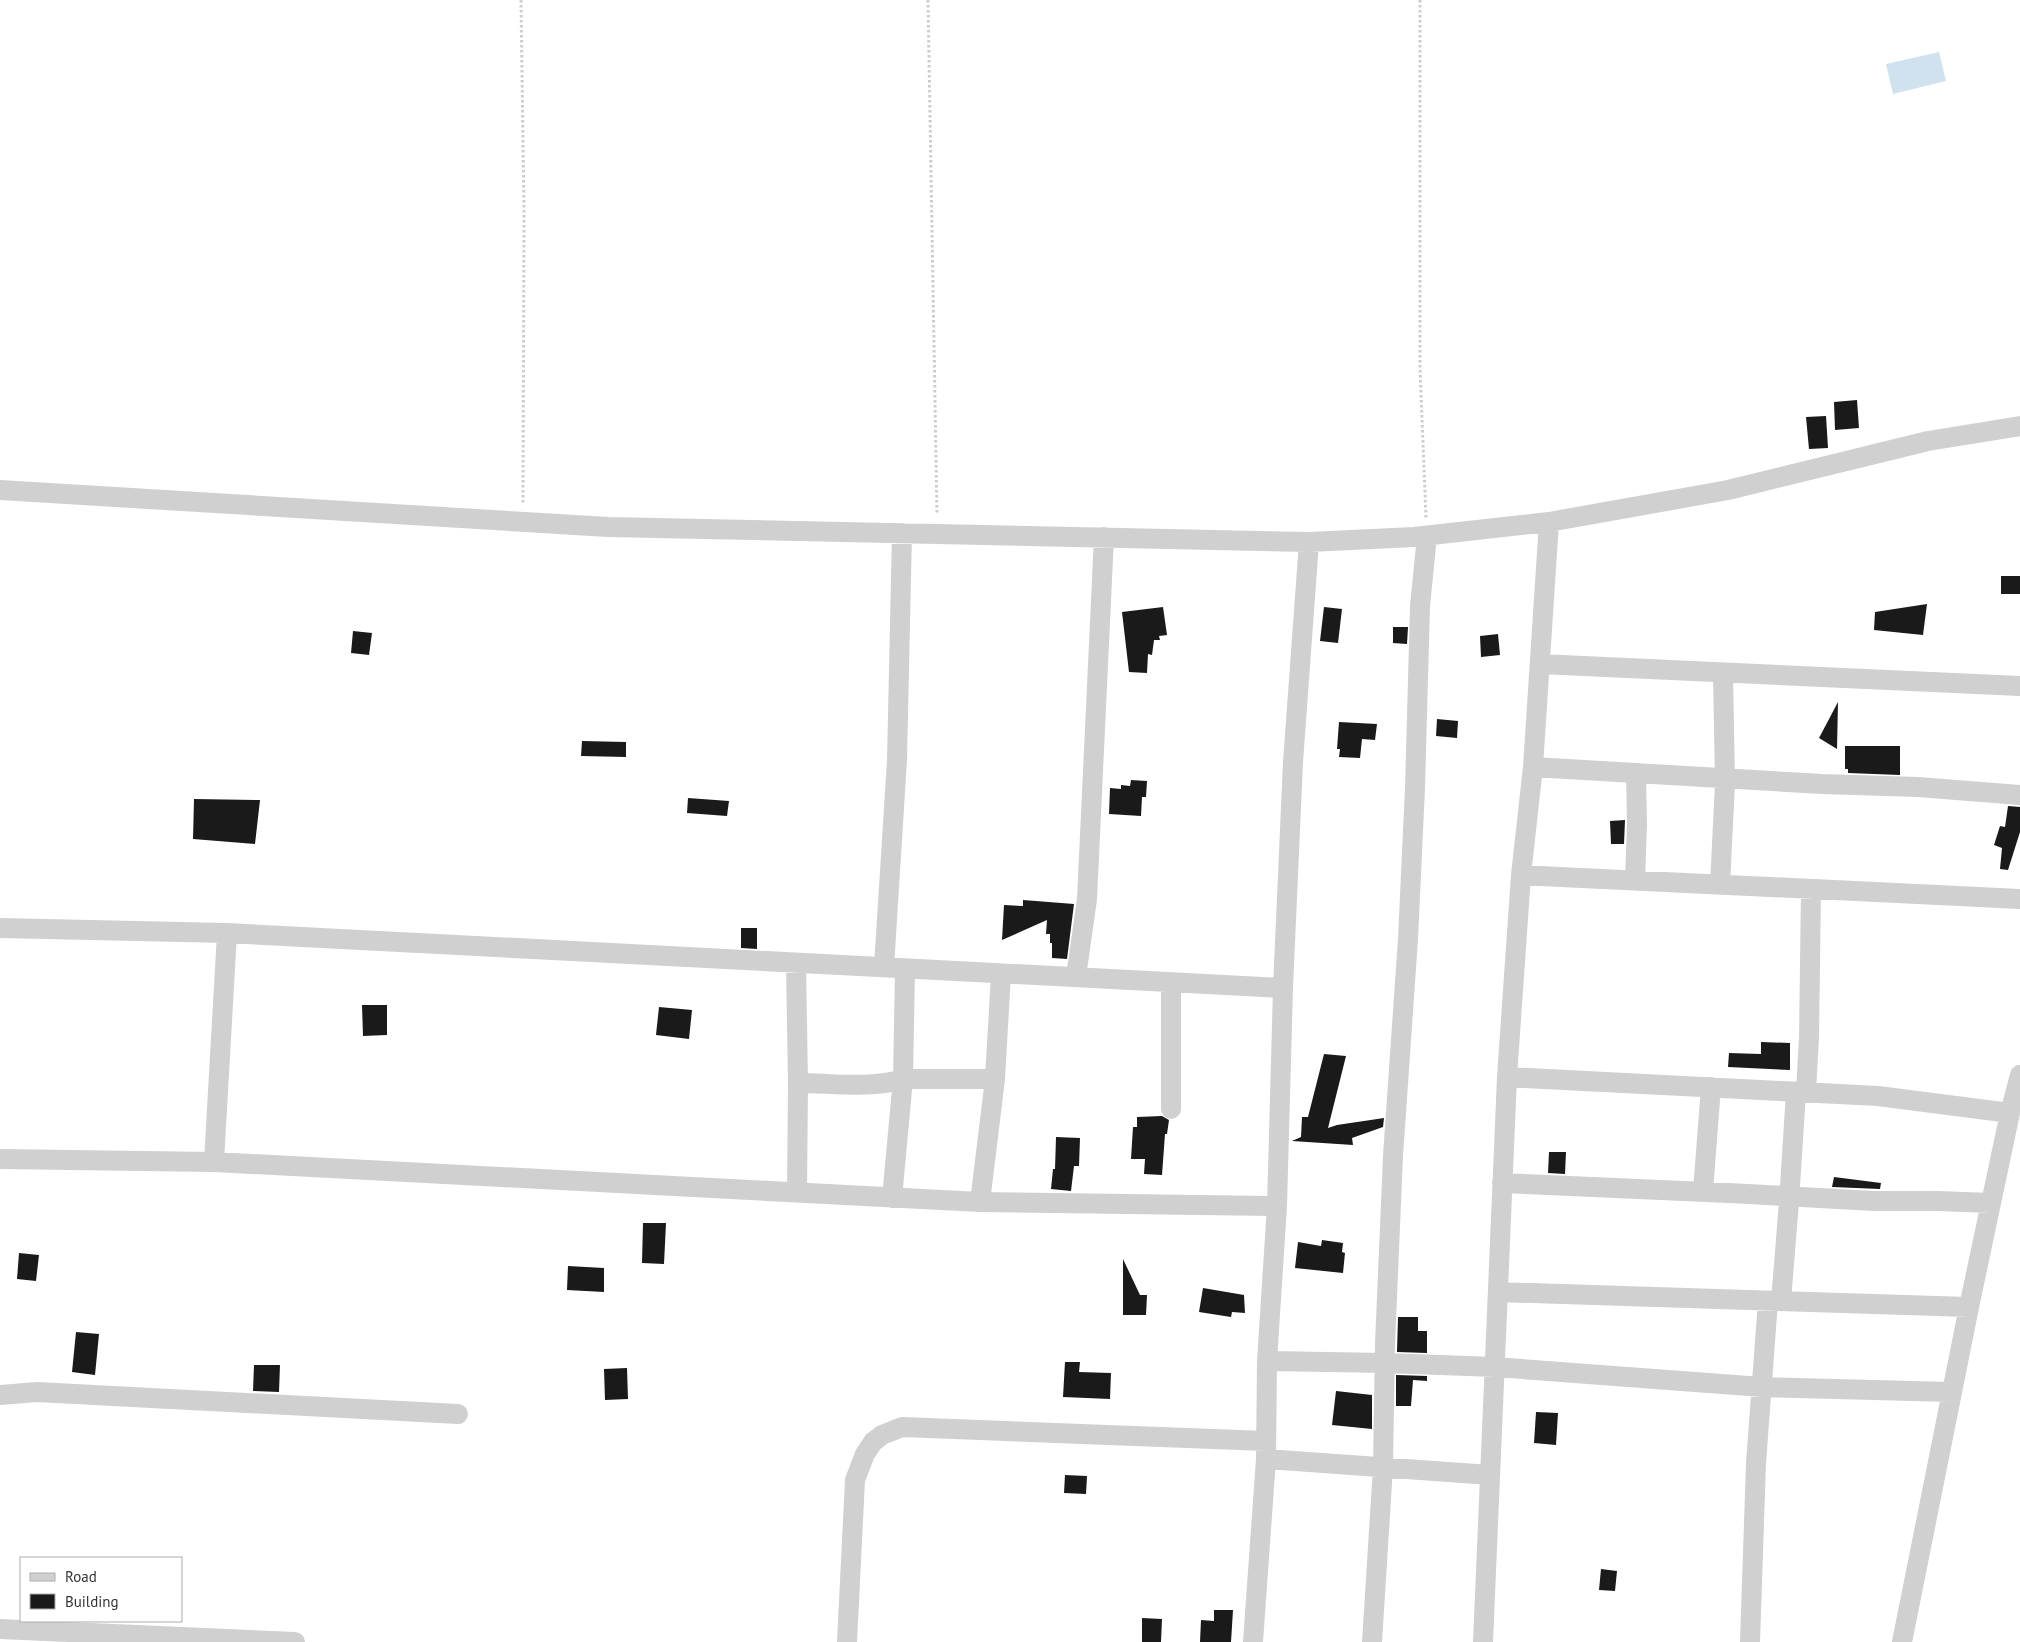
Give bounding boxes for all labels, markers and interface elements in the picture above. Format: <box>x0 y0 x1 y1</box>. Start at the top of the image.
legend <box>20 1557 182 1622</box>
text: Road <box>65 1567 97 1586</box>
text: Building <box>65 1592 119 1611</box>

